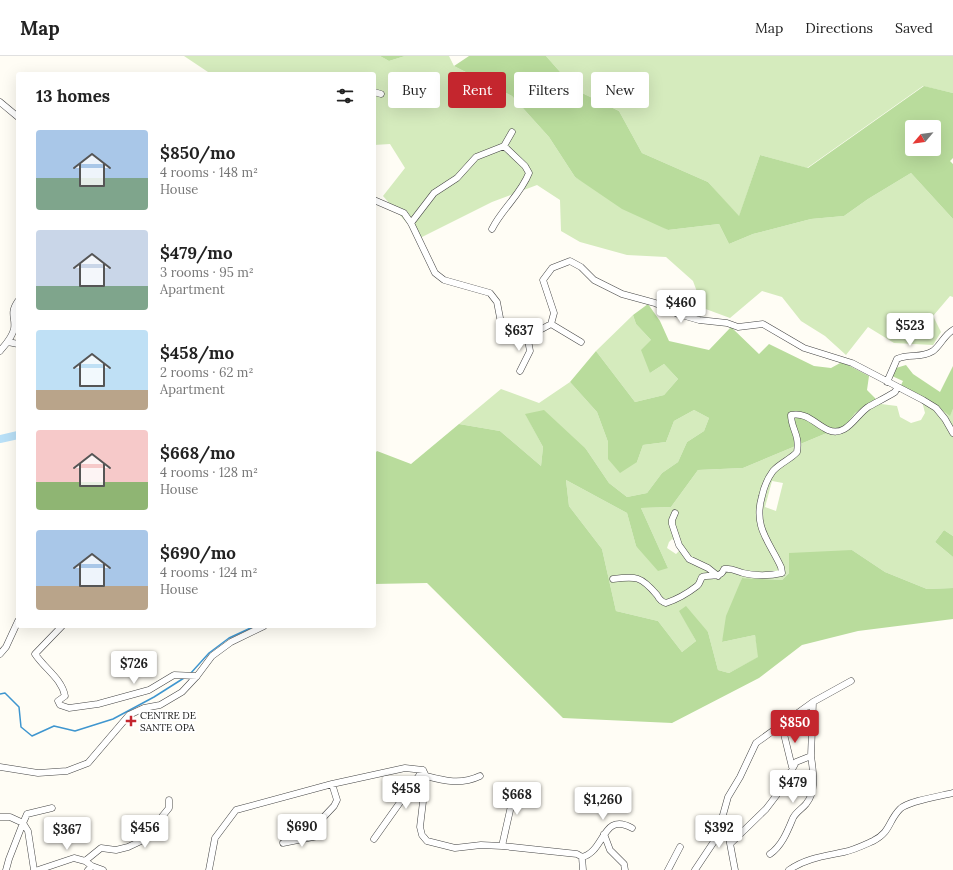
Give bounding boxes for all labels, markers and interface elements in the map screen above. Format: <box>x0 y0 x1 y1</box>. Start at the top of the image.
text: Map <box>20 16 60 40</box>
text: Map <box>755 19 783 37</box>
text: Directions <box>805 19 873 37</box>
text: Saved <box>895 19 933 37</box>
chip: Buy <box>388 72 440 108</box>
chip: Rent <box>448 72 506 108</box>
chip: Filters <box>514 72 583 108</box>
chip: New <box>591 72 649 108</box>
text: 13 homes <box>36 85 110 107</box>
icon: filters <box>334 85 356 107</box>
north arrow <box>905 120 941 156</box>
map controls <box>905 120 941 156</box>
text: $850/mo <box>160 142 235 164</box>
icon: home <box>68 146 116 194</box>
text: 4 rooms · 148 m² <box>160 164 258 181</box>
text: House <box>160 181 198 198</box>
text: $479/mo <box>160 242 233 264</box>
icon: home <box>68 246 116 294</box>
text: 3 rooms · 95 m² <box>160 264 254 281</box>
text: Apartment <box>160 281 225 298</box>
pin: $460 <box>657 290 705 324</box>
text: $460 <box>666 294 696 311</box>
pin: $523 <box>886 313 934 347</box>
text: $523 <box>896 317 924 334</box>
pin: $637 <box>495 318 543 352</box>
text: $637 <box>505 322 533 339</box>
text: $458/mo <box>160 342 234 364</box>
icon: home <box>68 346 116 394</box>
text: 2 rooms · 62 m² <box>160 364 253 381</box>
text: Apartment <box>160 381 225 398</box>
text: $668/mo <box>160 442 235 464</box>
icon: home <box>68 446 116 494</box>
text: 4 rooms · 128 m² <box>160 464 258 481</box>
text: House <box>160 481 198 498</box>
text: $690/mo <box>160 542 236 564</box>
icon: home <box>68 546 116 594</box>
text: 4 rooms · 124 m² <box>160 564 257 581</box>
text: House <box>160 581 198 598</box>
pin: $726 <box>110 651 158 685</box>
text: $726 <box>120 655 148 672</box>
place label: CENTRE DE SANTE OPA <box>140 709 196 734</box>
pin: $850 <box>771 710 819 744</box>
text: $850 <box>780 714 810 731</box>
marker: CENTRE DE SANTE OPA <box>125 715 137 727</box>
pin: $479 <box>769 770 817 804</box>
text: $479 <box>779 774 807 791</box>
pin: $458 <box>382 776 430 810</box>
text: $458 <box>391 780 421 797</box>
pin: $668 <box>493 782 541 816</box>
text: $668 <box>502 786 532 803</box>
pin: $1,260 <box>570 787 636 821</box>
text: $1,260 <box>584 791 622 808</box>
pin: $690 <box>278 814 326 848</box>
pin: $456 <box>121 815 169 849</box>
pin: $392 <box>695 815 743 849</box>
pin: $367 <box>43 817 91 851</box>
text: $690 <box>287 818 317 835</box>
text: $456 <box>130 819 160 836</box>
text: $392 <box>704 819 734 836</box>
text: $367 <box>53 821 81 838</box>

